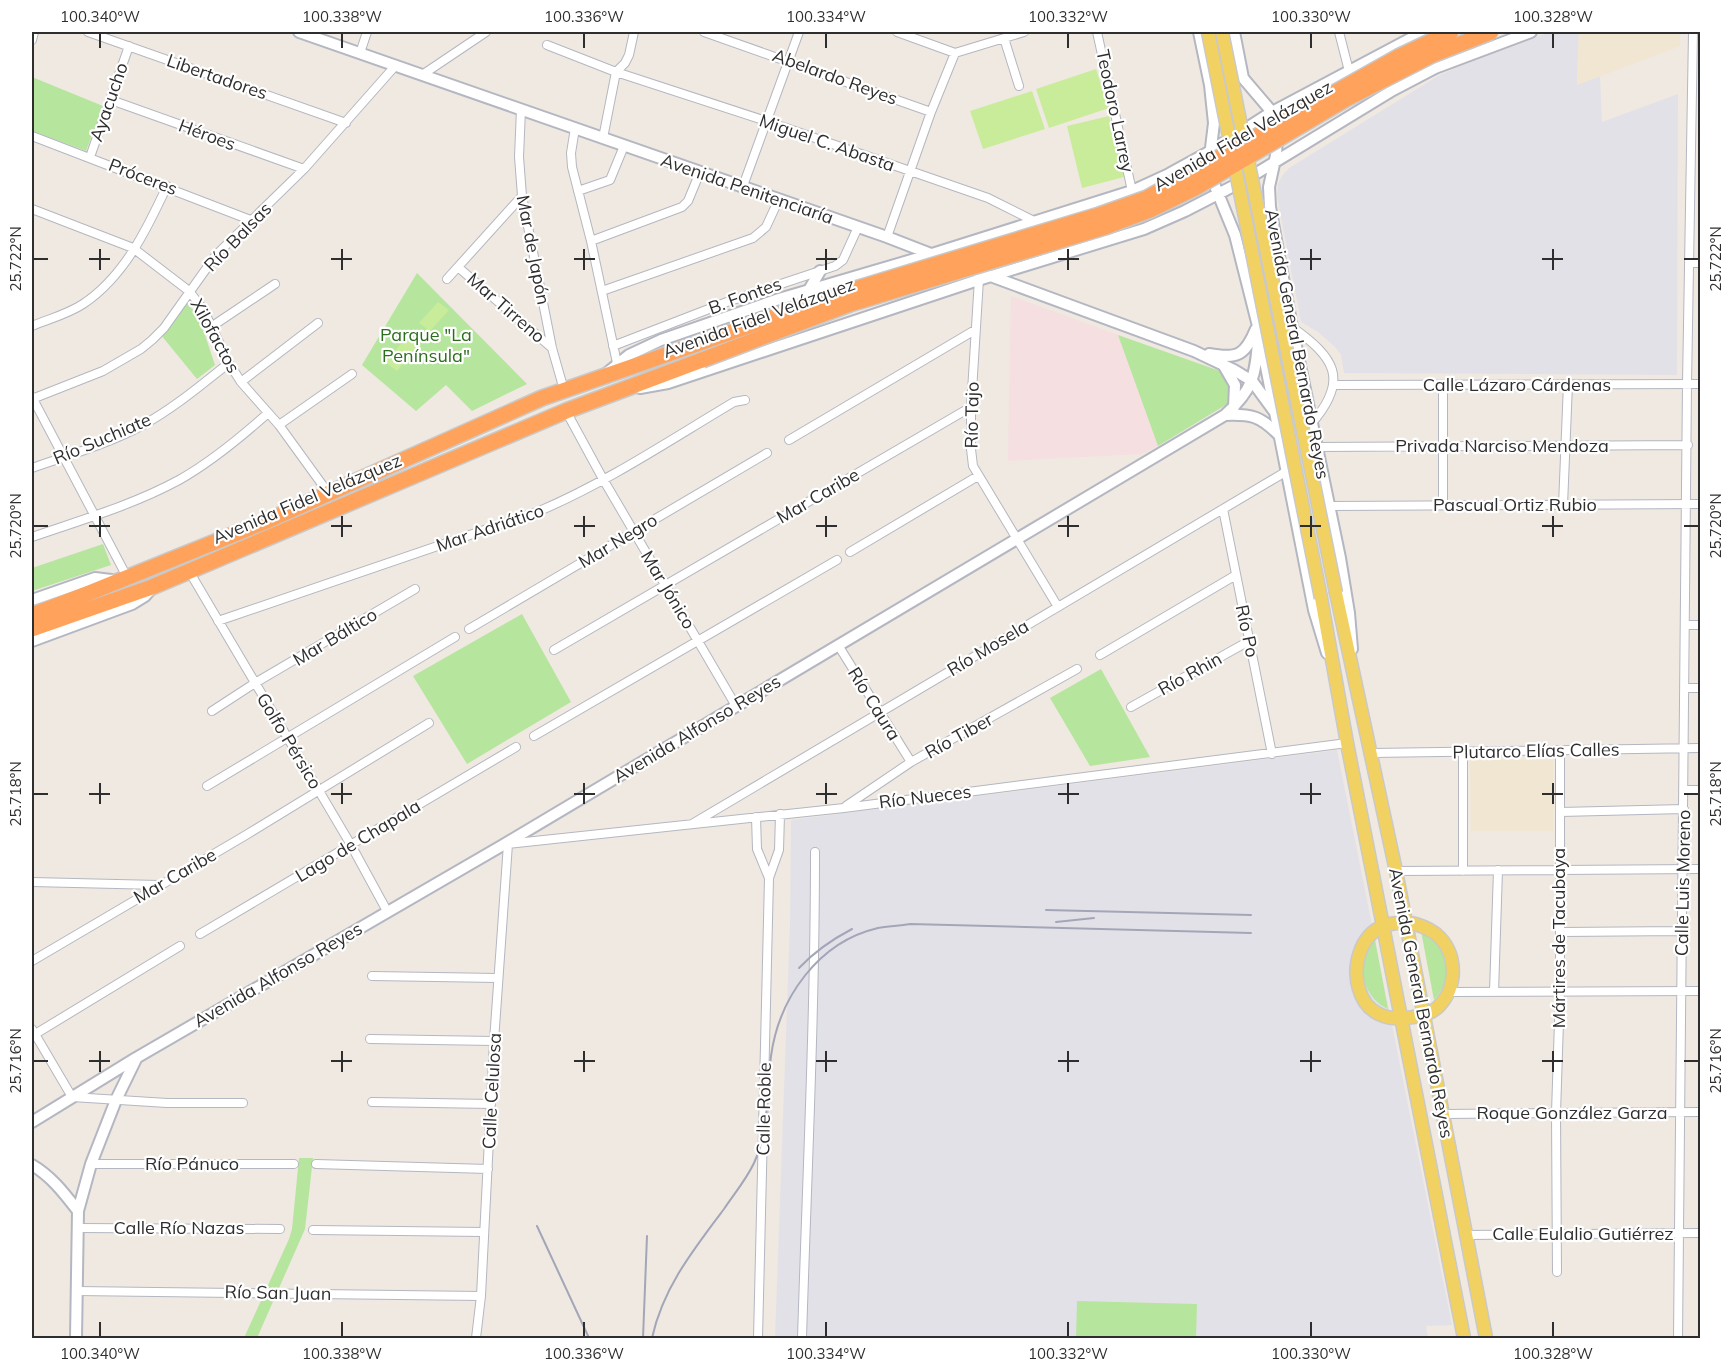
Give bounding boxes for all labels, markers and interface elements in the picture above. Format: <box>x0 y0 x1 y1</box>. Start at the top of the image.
text: 100.340°W <box>60 7 140 26</box>
text: 100.338°W <box>302 7 382 26</box>
text: 100.336°W <box>544 7 624 26</box>
text: 100.334°W <box>786 7 866 26</box>
text: 100.332°W <box>1028 7 1108 26</box>
text: 100.330°W <box>1271 7 1351 26</box>
text: 100.328°W <box>1513 7 1593 26</box>
street label: Abelardo Reyes <box>770 43 901 110</box>
street label: Teodoro Larrey <box>1091 47 1140 175</box>
street label: Libertadores <box>164 49 271 105</box>
street label: Ayacucho <box>84 59 133 144</box>
street label: Avenida Fidel Velázquez <box>1149 75 1336 196</box>
street label: Miguel C. Abasta <box>756 109 898 176</box>
street label: Héroes <box>176 114 239 155</box>
street label: Avenida Penitenciaría <box>658 148 837 229</box>
street label: Próceres <box>105 153 181 200</box>
street label: Mar de Japón <box>512 193 555 307</box>
street label: Río Balsas <box>199 197 276 276</box>
street label: Avenida General Bernardo Reyes <box>1260 207 1335 481</box>
text: 25.722°N <box>6 226 25 292</box>
text: 25.722°N <box>1706 226 1725 292</box>
street label: Mar Tirreno <box>462 267 550 348</box>
street label: Avenida Fidel Velázquez <box>660 272 858 363</box>
street label: B. Fontes <box>705 272 785 319</box>
street label: Xilofactos <box>186 294 245 377</box>
park label: Parque "La Península" <box>380 323 472 367</box>
street label: Calle Lázaro Cárdenas <box>1423 373 1611 396</box>
street label: Río Tajo <box>959 382 984 448</box>
street label: Río Suchiate <box>50 408 154 469</box>
street label: Privada Narciso Mendoza <box>1395 434 1609 457</box>
street label: Avenida Fidel Velázquez <box>209 448 405 549</box>
street label: Mar Caribe <box>772 463 863 528</box>
text: 25.720°N <box>6 493 25 559</box>
street label: Pascual Ortiz Rubio <box>1433 493 1597 516</box>
text: 25.720°N <box>1706 493 1725 559</box>
street label: Mar Adriático <box>433 498 547 557</box>
street label: Mar Negro <box>574 508 661 573</box>
street label: Mar Jónico <box>636 546 701 633</box>
street label: Mar Báltico <box>288 602 381 671</box>
street label: Río Po <box>1231 602 1264 659</box>
street label: Río Mosela <box>943 614 1033 681</box>
street label: Río Rhin <box>1154 647 1226 700</box>
street label: Río Caura <box>843 663 906 745</box>
street label: Avenida Alfonso Reyes <box>609 669 785 788</box>
street label: Golfo Pérsico <box>252 688 327 793</box>
street label: Río Tiber <box>921 707 997 764</box>
street label: Plutarco Elías Calles <box>1452 738 1620 763</box>
text: 25.718°N <box>6 761 25 827</box>
text: 25.718°N <box>1706 761 1725 827</box>
street label: Río Nueces <box>877 779 972 814</box>
street label: Lago de Chapala <box>291 794 425 887</box>
street label: Calle Luis Moreno <box>1670 810 1695 956</box>
street label: Mar Caribe <box>129 843 220 908</box>
street label: Mártires de Tacubaya <box>1547 848 1570 1028</box>
street label: Avenida General Bernardo Reyes <box>1384 866 1459 1140</box>
street label: Avenida Alfonso Reyes <box>189 917 366 1032</box>
text: 25.716°N <box>6 1028 25 1094</box>
text: 25.716°N <box>1706 1028 1725 1094</box>
street label: Calle Celulosa <box>477 1032 506 1150</box>
street label: Calle Roble <box>751 1062 776 1156</box>
street label: Roque González Garza <box>1477 1101 1667 1124</box>
street label: Río Pánuco <box>145 1152 239 1175</box>
street label: Calle Río Nazas <box>114 1216 244 1239</box>
street label: Calle Eulalio Gutiérrez <box>1492 1222 1674 1245</box>
street label: Río San Juan <box>224 1280 332 1305</box>
text: 100.340°W <box>60 1344 140 1363</box>
text: 100.338°W <box>302 1344 382 1363</box>
text: 100.336°W <box>544 1344 624 1363</box>
text: 100.334°W <box>786 1344 866 1363</box>
text: 100.332°W <box>1028 1344 1108 1363</box>
text: 100.330°W <box>1271 1344 1351 1363</box>
text: 100.328°W <box>1513 1344 1593 1363</box>

